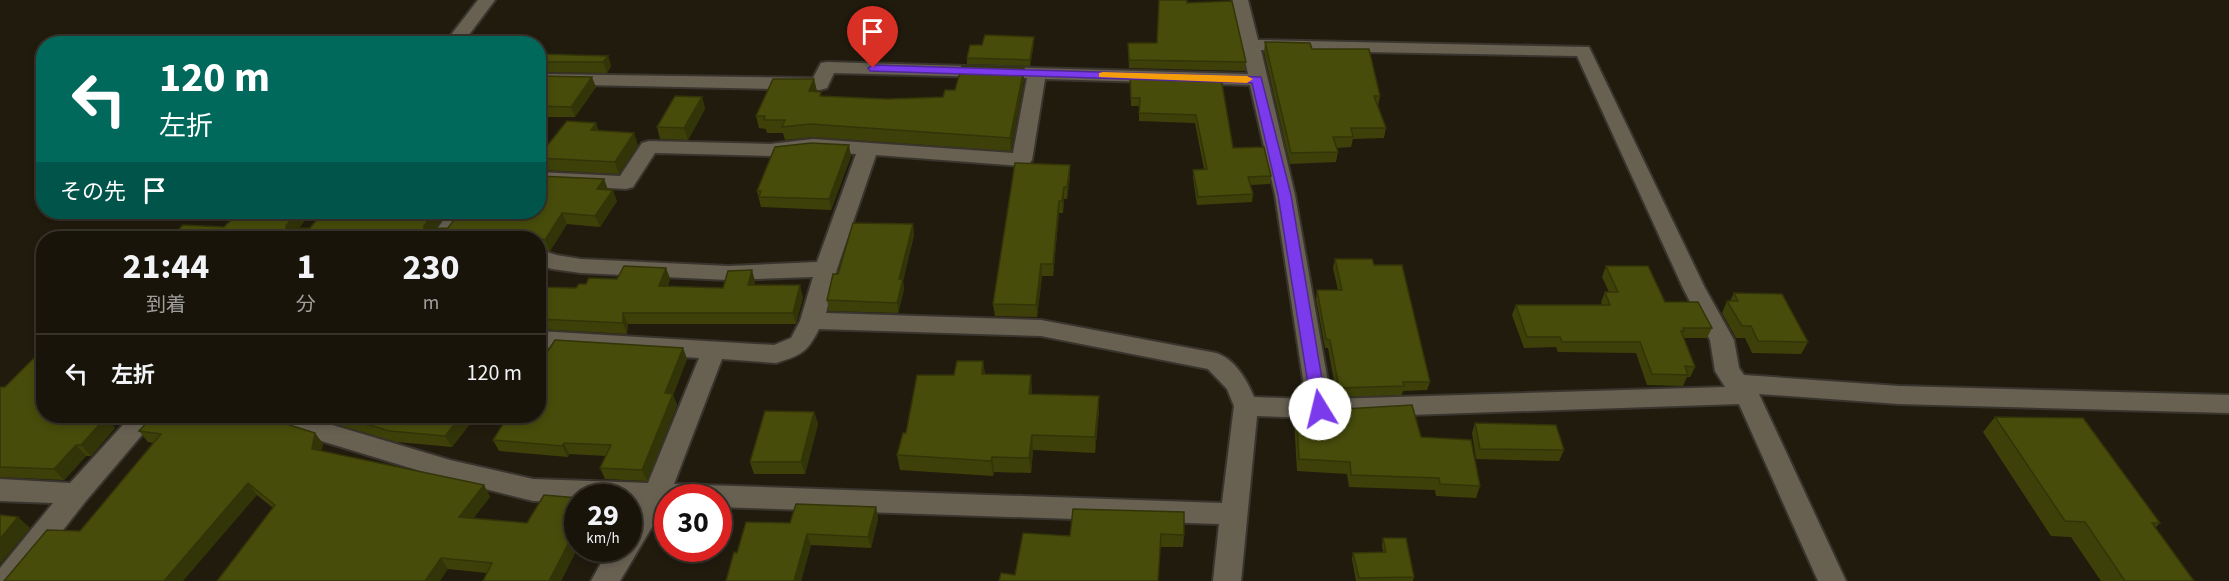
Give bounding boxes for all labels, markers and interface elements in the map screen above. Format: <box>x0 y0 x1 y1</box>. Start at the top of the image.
pin <box>847 6 898 68</box>
icon: arrive <box>856 15 889 48</box>
text: 120 m <box>159 48 270 108</box>
icon: left <box>60 60 138 138</box>
text: 左折 <box>159 107 213 146</box>
icon: arrive <box>138 174 171 207</box>
text: その先 <box>60 176 126 208</box>
text: 21:44 <box>123 241 209 292</box>
text: 1 <box>296 241 315 292</box>
text: 230 <box>402 242 459 293</box>
text: m <box>423 289 439 317</box>
text: 到着 <box>146 291 186 319</box>
text: 分 <box>296 291 316 319</box>
icon: left <box>60 357 93 390</box>
text: 120 m <box>467 357 522 389</box>
text: 左折 <box>111 359 155 391</box>
position arrow <box>1288 377 1352 441</box>
speed limit sign: 30 <box>654 484 732 562</box>
text: 29 <box>587 494 619 537</box>
text: km/h <box>586 528 620 549</box>

